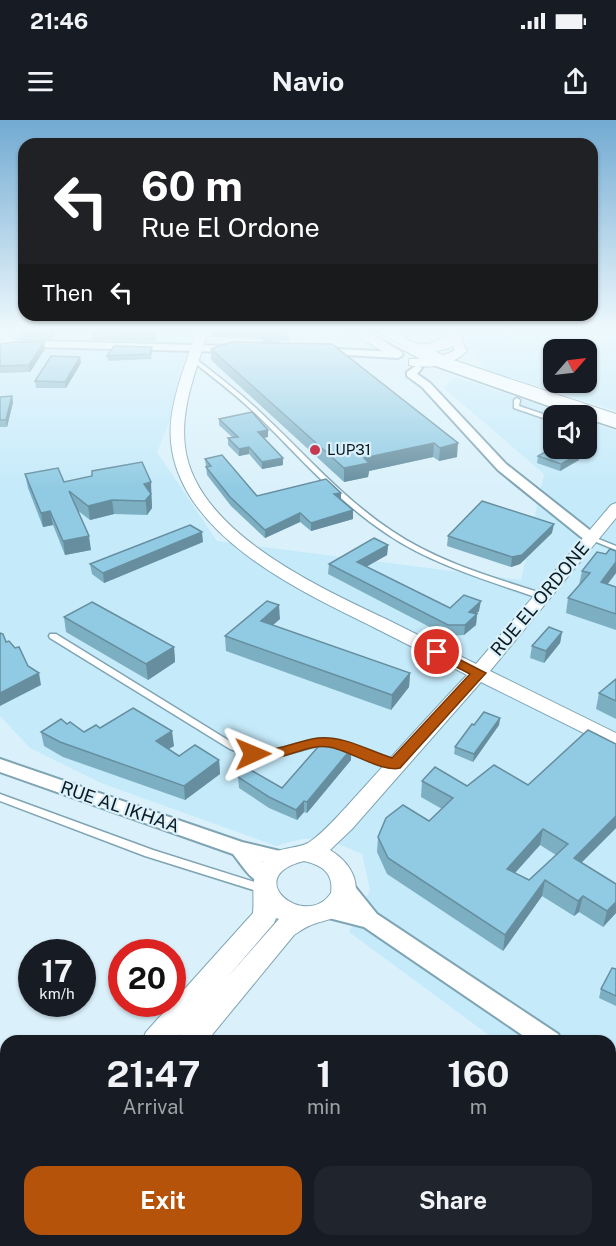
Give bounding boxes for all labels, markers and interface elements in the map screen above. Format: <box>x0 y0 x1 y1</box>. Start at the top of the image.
text: 21:46 <box>30 8 88 34</box>
icon: menu <box>24 65 57 98</box>
text: Navio <box>272 65 344 97</box>
icon: share <box>559 65 592 98</box>
text: 60 m <box>141 161 243 210</box>
icon: left <box>42 162 120 240</box>
text: Rue El Ordone <box>141 211 320 243</box>
icon: left <box>105 276 138 309</box>
text: Then <box>42 280 93 306</box>
north arrow <box>543 339 597 393</box>
map controls <box>543 339 597 459</box>
button: sound <box>543 405 597 459</box>
place label: LUP31 <box>327 441 371 458</box>
marker: LUP31 <box>308 443 322 457</box>
street label: RUE EL ORDONE <box>486 538 593 660</box>
pin <box>411 626 462 677</box>
icon: arrive <box>420 635 453 668</box>
position arrow <box>221 722 285 786</box>
street label: RUE AL IKHAA <box>58 776 183 837</box>
speed limit sign: 20 <box>108 939 186 1017</box>
text: 17 <box>41 953 73 989</box>
text: km/h <box>39 985 75 1002</box>
text: 21:47 <box>106 1053 200 1095</box>
text: 1 <box>316 1053 332 1095</box>
text: 160 <box>447 1053 510 1095</box>
text: Arrival <box>123 1095 184 1119</box>
text: min <box>307 1095 341 1119</box>
text: m <box>470 1095 487 1119</box>
button: Exit <box>24 1166 302 1235</box>
button: Share <box>314 1166 592 1235</box>

